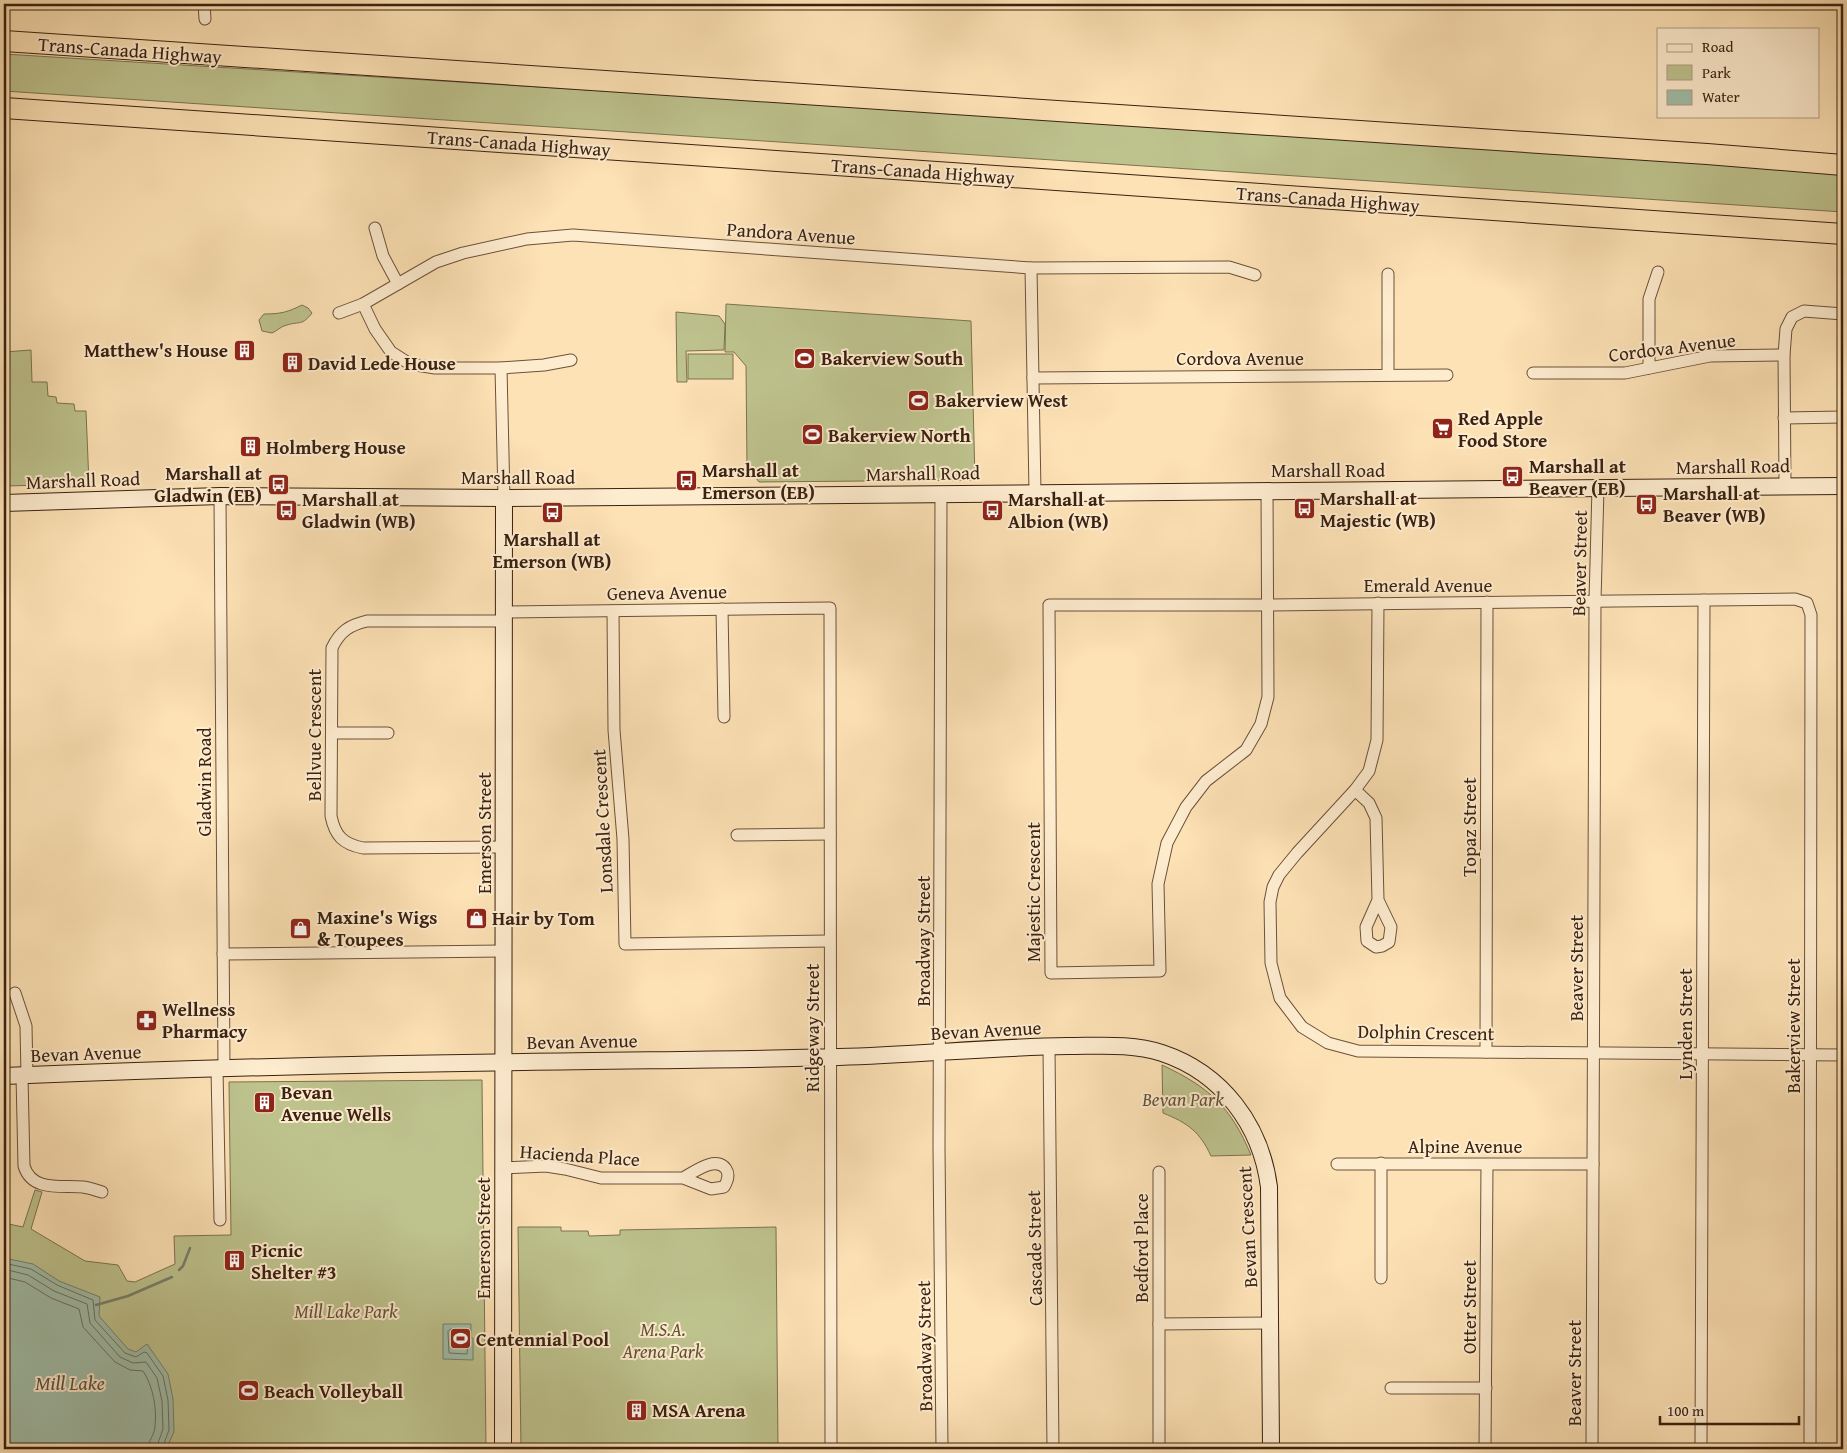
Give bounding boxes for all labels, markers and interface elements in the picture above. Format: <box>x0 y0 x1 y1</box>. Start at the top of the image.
legend <box>1657 28 1820 118</box>
street label: Trans-Canada Highway <box>37 30 223 70</box>
text: Road <box>1702 36 1733 57</box>
text: Park <box>1702 62 1731 83</box>
text: Water <box>1702 86 1740 107</box>
street label: Trans-Canada Highway <box>426 123 612 163</box>
street label: Trans-Canada Highway <box>830 151 1016 191</box>
street label: Trans-Canada Highway <box>1235 179 1421 219</box>
street label: Pandora Avenue <box>726 215 856 251</box>
street label: Cordova Avenue <box>1607 325 1737 369</box>
place label: Matthew's House <box>84 336 228 364</box>
building icon: Matthew's House <box>232 338 256 362</box>
place label: Bakerview South <box>821 344 964 372</box>
street label: Cordova Avenue <box>1176 344 1304 372</box>
sports icon: Bakerview South <box>793 346 817 370</box>
place label: David Lede House <box>308 349 456 377</box>
building icon: David Lede House <box>280 351 304 375</box>
place label: Bakerview West <box>935 386 1069 414</box>
sports icon: Bakerview West <box>907 388 931 412</box>
place label: Red Apple Food Store <box>1458 404 1547 454</box>
supermarket icon: Red Apple Food Store <box>1430 417 1454 441</box>
place label: Bakerview North <box>828 421 972 449</box>
sports icon: Bakerview North <box>800 423 824 447</box>
place label: Holmberg House <box>266 433 406 461</box>
building icon: Holmberg House <box>238 435 262 459</box>
street label: Marshall Road <box>1676 451 1791 481</box>
place label: Marshall at Beaver (EB) <box>1529 452 1627 502</box>
place label: Marshall at Emerson (EB) <box>702 456 815 506</box>
street label: Marshall Road <box>1271 456 1386 484</box>
street label: Marshall Road <box>866 458 981 488</box>
place label: Marshall at Gladwin (EB) <box>154 459 263 509</box>
street label: Marshall Road <box>461 463 576 491</box>
street label: Marshall Road <box>25 464 141 496</box>
bus stop icon: Marshall at Beaver (EB) <box>1501 465 1525 489</box>
bus stop icon: Marshall at Emerson (EB) <box>674 469 698 493</box>
bus stop icon: Marshall at Gladwin (EB) <box>266 472 290 496</box>
place label: Marshall at Beaver (WB) <box>1663 479 1766 529</box>
place label: Marshall at Majestic (WB) <box>1320 484 1436 534</box>
place label: Marshall at Gladwin (WB) <box>302 485 416 535</box>
place label: Marshall at Albion (WB) <box>1008 485 1109 535</box>
bus stop icon: Marshall at Beaver (WB) <box>1635 492 1659 516</box>
bus stop icon: Marshall at Majestic (WB) <box>1292 497 1316 521</box>
bus stop icon: Marshall at Gladwin (WB) <box>274 498 298 522</box>
bus stop icon: Marshall at Albion (WB) <box>980 498 1004 522</box>
bus stop icon: Marshall at Emerson (WB) <box>540 501 564 525</box>
street label: Beaver Street <box>1564 509 1594 616</box>
place label: Marshall at Emerson (WB) <box>493 525 611 575</box>
street label: Emerald Avenue <box>1364 571 1492 599</box>
street label: Geneva Avenue <box>607 577 727 607</box>
street label: Bellvue Crescent <box>300 669 328 801</box>
street label: Gladwin Road <box>190 727 218 837</box>
street label: Lonsdale Crescent <box>584 748 620 894</box>
street label: Emerson Street <box>470 772 498 894</box>
street label: Topaz Street <box>1455 777 1483 877</box>
street label: Majestic Crescent <box>1019 822 1047 962</box>
street label: Broadway Street <box>909 875 937 1007</box>
place label: Maxine's Wigs & Toupees <box>317 903 437 953</box>
place label: Hair by Tom <box>492 904 596 932</box>
shop icon: Hair by Tom <box>464 906 488 930</box>
street label: Beaver Street <box>1562 915 1590 1021</box>
shop icon: Maxine's Wigs & Toupees <box>289 916 313 940</box>
street label: Bakerview Street <box>1779 958 1807 1094</box>
street label: Ridgeway Street <box>798 963 826 1092</box>
street label: Lynden Street <box>1671 968 1699 1080</box>
place label: Wellness Pharmacy <box>162 995 248 1045</box>
pharmacy icon: Wellness Pharmacy <box>134 1008 158 1032</box>
street label: Bevan Avenue <box>930 1013 1042 1047</box>
street label: Dolphin Crescent <box>1357 1017 1495 1047</box>
street label: Bevan Avenue <box>526 1026 638 1056</box>
street label: Bevan Avenue <box>30 1037 142 1069</box>
place label: Bevan Avenue Wells <box>281 1078 391 1128</box>
park label: Bevan Park <box>1141 1085 1224 1113</box>
building icon: Bevan Avenue Wells <box>253 1091 277 1115</box>
street label: Alpine Avenue <box>1408 1132 1522 1160</box>
street label: Hacienda Place <box>519 1137 641 1173</box>
street label: Bevan Crescent <box>1230 1165 1264 1288</box>
street label: Emerson Street <box>469 1177 497 1299</box>
street label: Cascade Street <box>1019 1190 1049 1306</box>
street label: Bedford Place <box>1127 1193 1155 1303</box>
place label: Picnic Shelter #3 <box>251 1236 337 1286</box>
building icon: Picnic Shelter #3 <box>223 1249 247 1273</box>
street label: Otter Street <box>1455 1260 1483 1354</box>
street label: Broadway Street <box>909 1280 939 1412</box>
park label: Mill Lake Park <box>294 1297 398 1325</box>
park label: M.S.A. Arena Park <box>622 1315 704 1365</box>
street label: Beaver Street <box>1560 1320 1588 1426</box>
place label: Centennial Pool <box>476 1325 609 1353</box>
sports icon: Centennial Pool <box>448 1327 472 1351</box>
water label: Mill Lake <box>35 1368 105 1397</box>
place label: Beach Volleyball <box>264 1377 403 1405</box>
sports icon: Beach Volleyball <box>236 1379 260 1403</box>
scale bar <box>1660 1393 1798 1425</box>
place label: MSA Arena <box>652 1396 746 1424</box>
building icon: MSA Arena <box>624 1398 648 1422</box>
text: 100 m <box>1667 1400 1705 1421</box>

